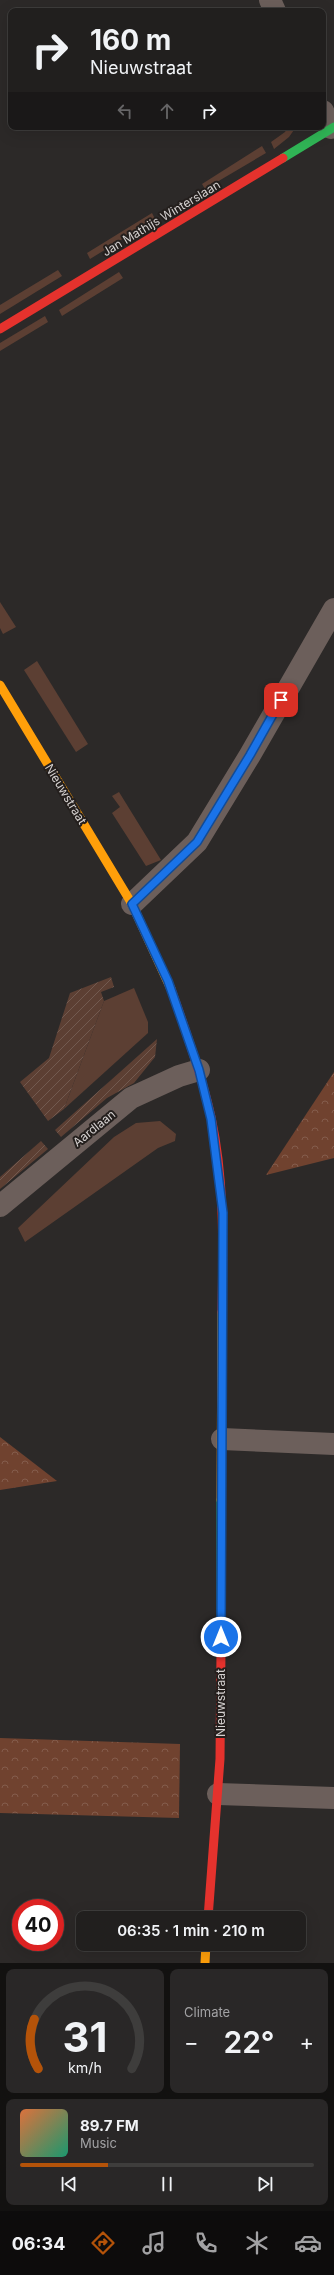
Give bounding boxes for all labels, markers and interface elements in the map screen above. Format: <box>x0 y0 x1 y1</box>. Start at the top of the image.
text: 160 m <box>90 23 171 57</box>
icon: right <box>24 24 76 76</box>
text: Nieuwstraat <box>90 57 192 78</box>
icon: left <box>114 100 136 122</box>
icon: ahead <box>156 100 178 122</box>
icon: right <box>198 100 220 122</box>
street label: Jan Mathijs Winterslaan <box>99 177 223 259</box>
pin <box>264 683 298 717</box>
icon: arrive <box>270 689 292 711</box>
street label: Nieuwstraat <box>42 761 90 827</box>
street label: Aardlaan <box>70 1106 118 1150</box>
position arrow <box>200 1616 242 1658</box>
street label: Nieuwstraat <box>213 1669 228 1737</box>
speed limit sign: 40 <box>12 1899 64 1951</box>
text: 06:35 · 1 min · 210 m <box>117 1921 265 1940</box>
text: Climate <box>184 2004 230 2020</box>
text: 31 <box>63 2012 107 2062</box>
text: 22° <box>223 2024 275 2060</box>
text: − <box>184 2029 199 2055</box>
text: + <box>299 2029 314 2055</box>
text: km/h <box>68 2059 102 2076</box>
text: 89.7 FM <box>80 2116 139 2135</box>
text: Music <box>80 2135 117 2151</box>
icon: previous <box>58 2173 80 2195</box>
icon: pause <box>156 2173 178 2195</box>
icon: next <box>254 2173 276 2195</box>
icon: directions <box>89 2229 117 2257</box>
icon: music <box>140 2229 168 2257</box>
icon: phone <box>192 2229 220 2257</box>
icon: climate <box>243 2229 271 2257</box>
icon: car <box>294 2229 322 2257</box>
text: 06:34 <box>12 2233 65 2254</box>

